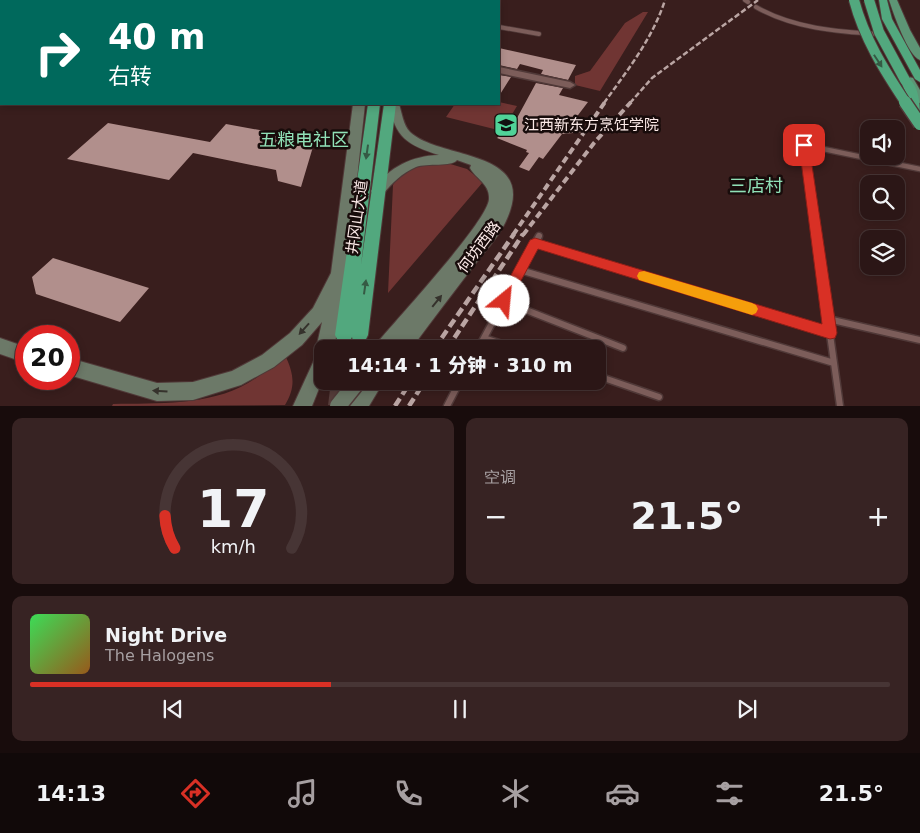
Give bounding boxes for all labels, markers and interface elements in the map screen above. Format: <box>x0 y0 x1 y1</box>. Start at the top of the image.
text: 40 m <box>108 17 205 57</box>
icon: right <box>25 20 90 85</box>
one-way arrow <box>874 54 883 68</box>
text: 右转 <box>108 64 152 89</box>
school or university icon: 江西新东方烹饪学院 <box>493 112 519 138</box>
place label: 江西新东方烹饪学院 <box>524 116 659 134</box>
map controls <box>860 120 905 275</box>
button: sound <box>860 120 905 165</box>
pin <box>783 124 825 166</box>
district label: 五粮电社区 <box>259 129 349 150</box>
icon: arrive <box>790 131 818 159</box>
one-way arrow <box>363 144 371 160</box>
district label: 三店村 <box>729 175 783 196</box>
button: search <box>860 175 905 220</box>
street label: 井冈山大道 <box>343 179 371 255</box>
street label: 何坊西路 <box>454 218 504 276</box>
button: layers <box>860 230 905 275</box>
position arrow <box>477 274 529 326</box>
one-way arrow <box>361 279 369 295</box>
one-way arrow <box>432 295 443 308</box>
one-way arrow <box>299 323 310 336</box>
speed limit sign: 20 <box>15 325 80 390</box>
text: 14:14 · 1 分钟 · 310 m <box>347 354 573 376</box>
one-way arrow <box>152 386 168 394</box>
text: 空调 <box>484 468 516 487</box>
text: 17 <box>197 479 269 539</box>
text: 21.5° <box>631 494 743 538</box>
text: − <box>484 500 507 533</box>
text: + <box>867 500 890 533</box>
text: km/h <box>210 536 256 557</box>
text: Night Drive <box>105 624 227 646</box>
text: The Halogens <box>105 646 214 665</box>
icon: previous <box>159 695 187 723</box>
icon: pause <box>446 695 474 723</box>
icon: next <box>733 695 761 723</box>
icon: directions <box>178 776 213 811</box>
icon: music <box>285 776 320 811</box>
icon: phone <box>391 776 426 811</box>
icon: climate <box>498 776 533 811</box>
icon: car <box>605 776 640 811</box>
icon: filters <box>712 776 747 811</box>
text: 14:13 <box>36 781 106 806</box>
text: 21.5° <box>819 781 884 806</box>

